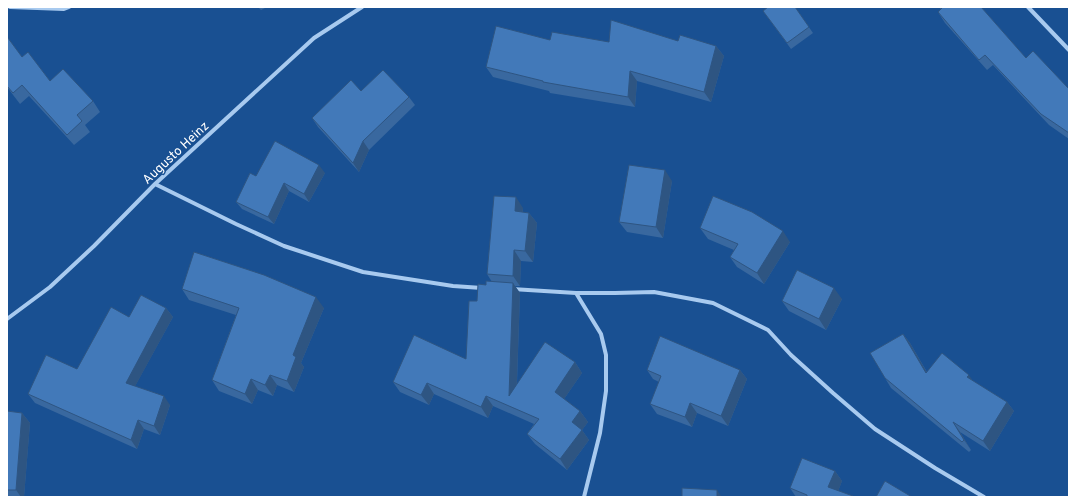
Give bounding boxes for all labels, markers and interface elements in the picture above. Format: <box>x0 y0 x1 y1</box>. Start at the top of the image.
street label: Augusto Heinz <box>140 119 213 188</box>

